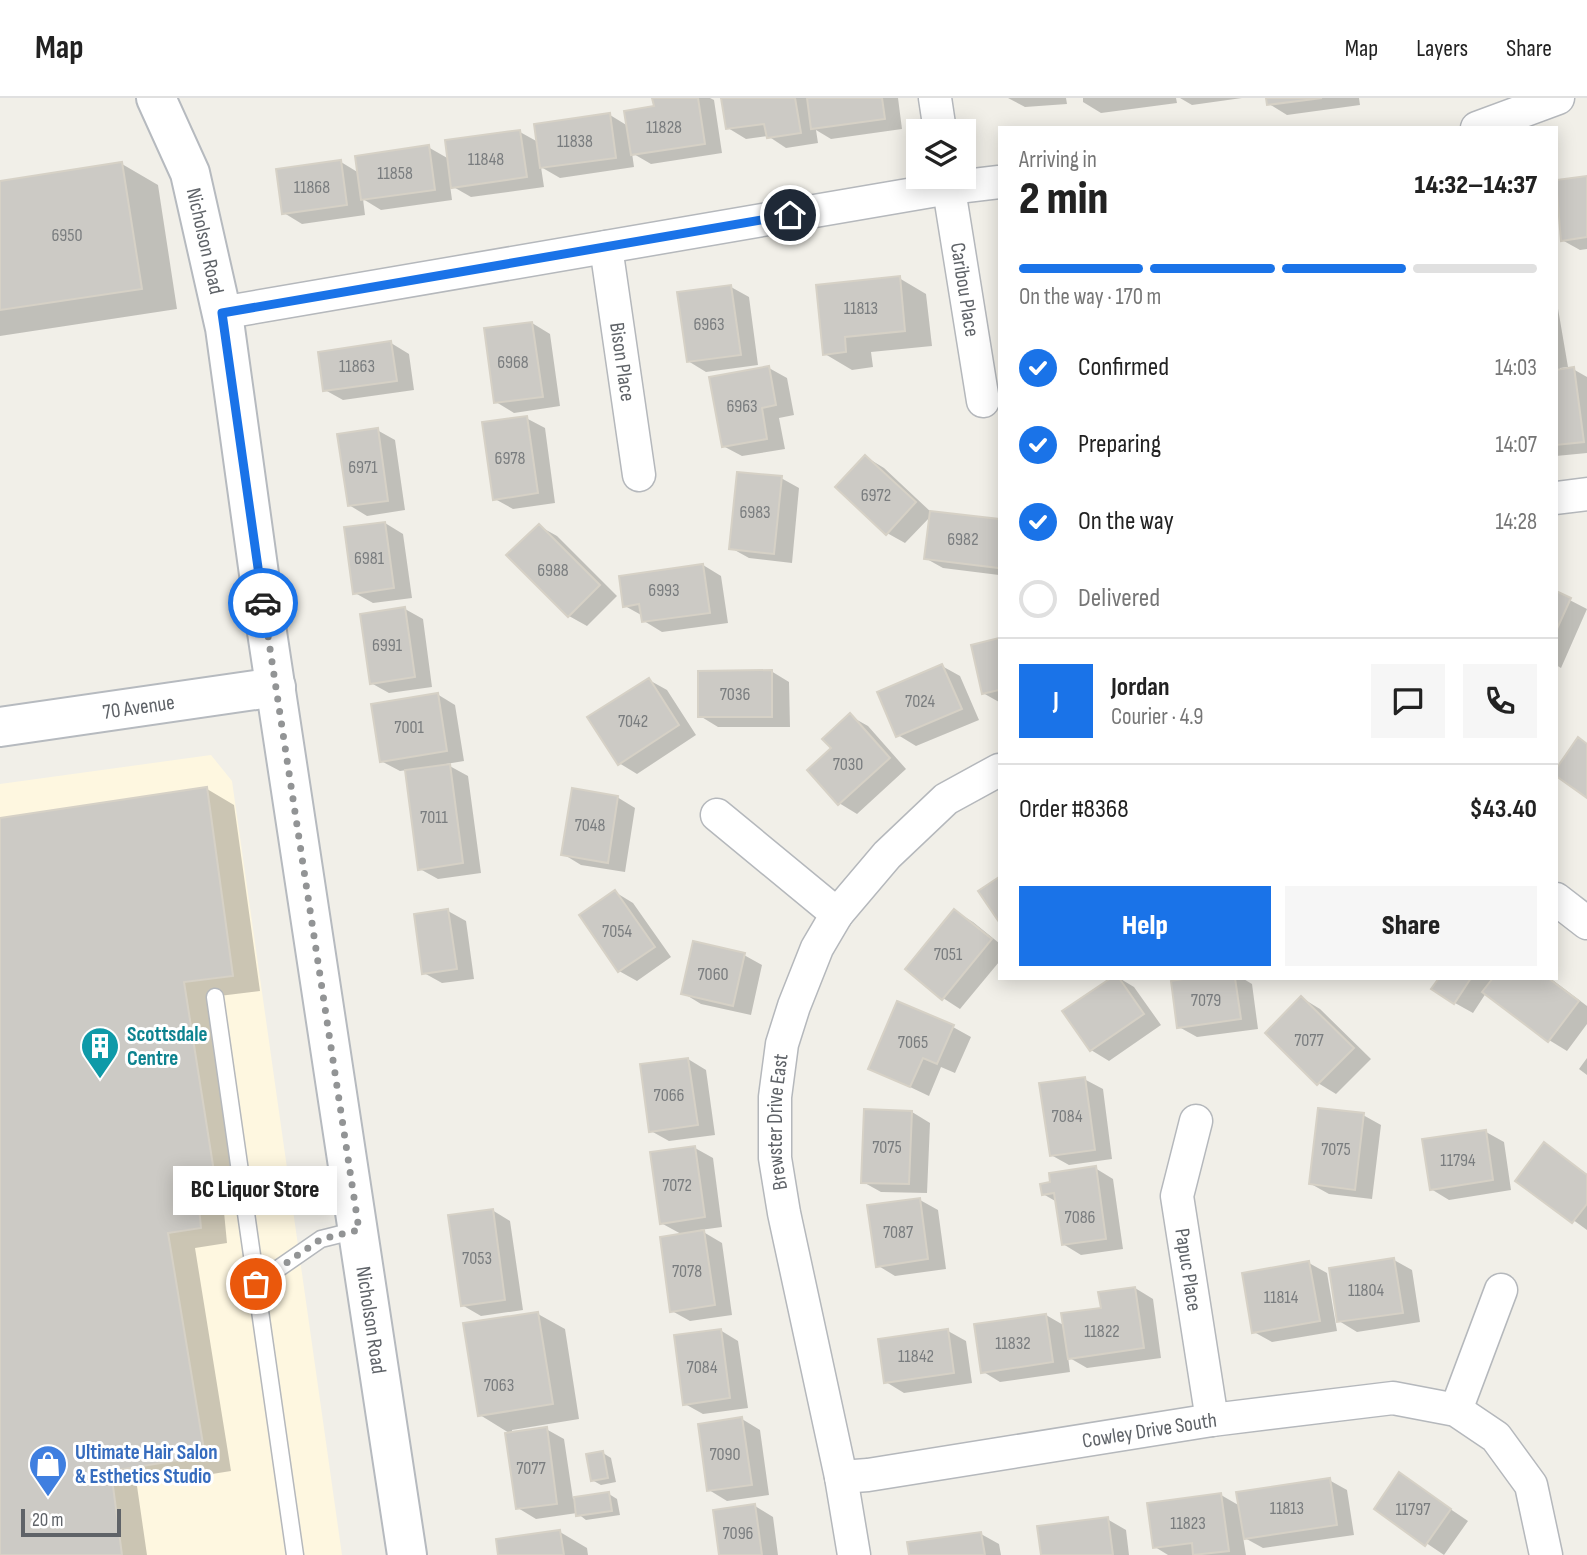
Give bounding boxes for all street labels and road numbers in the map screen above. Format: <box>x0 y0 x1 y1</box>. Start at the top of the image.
street label: Nicholson Road <box>181 185 229 297</box>
street label: Caribou Place <box>945 241 984 339</box>
street label: Bison Place <box>604 321 640 403</box>
street label: 70 Avenue <box>101 690 176 725</box>
street label: Brewster Drive East <box>763 1052 794 1192</box>
street label: Papuc Place <box>1169 1227 1207 1313</box>
street label: Nicholson Road <box>350 1265 391 1375</box>
street label: Cowley Drive South <box>1080 1408 1218 1454</box>

